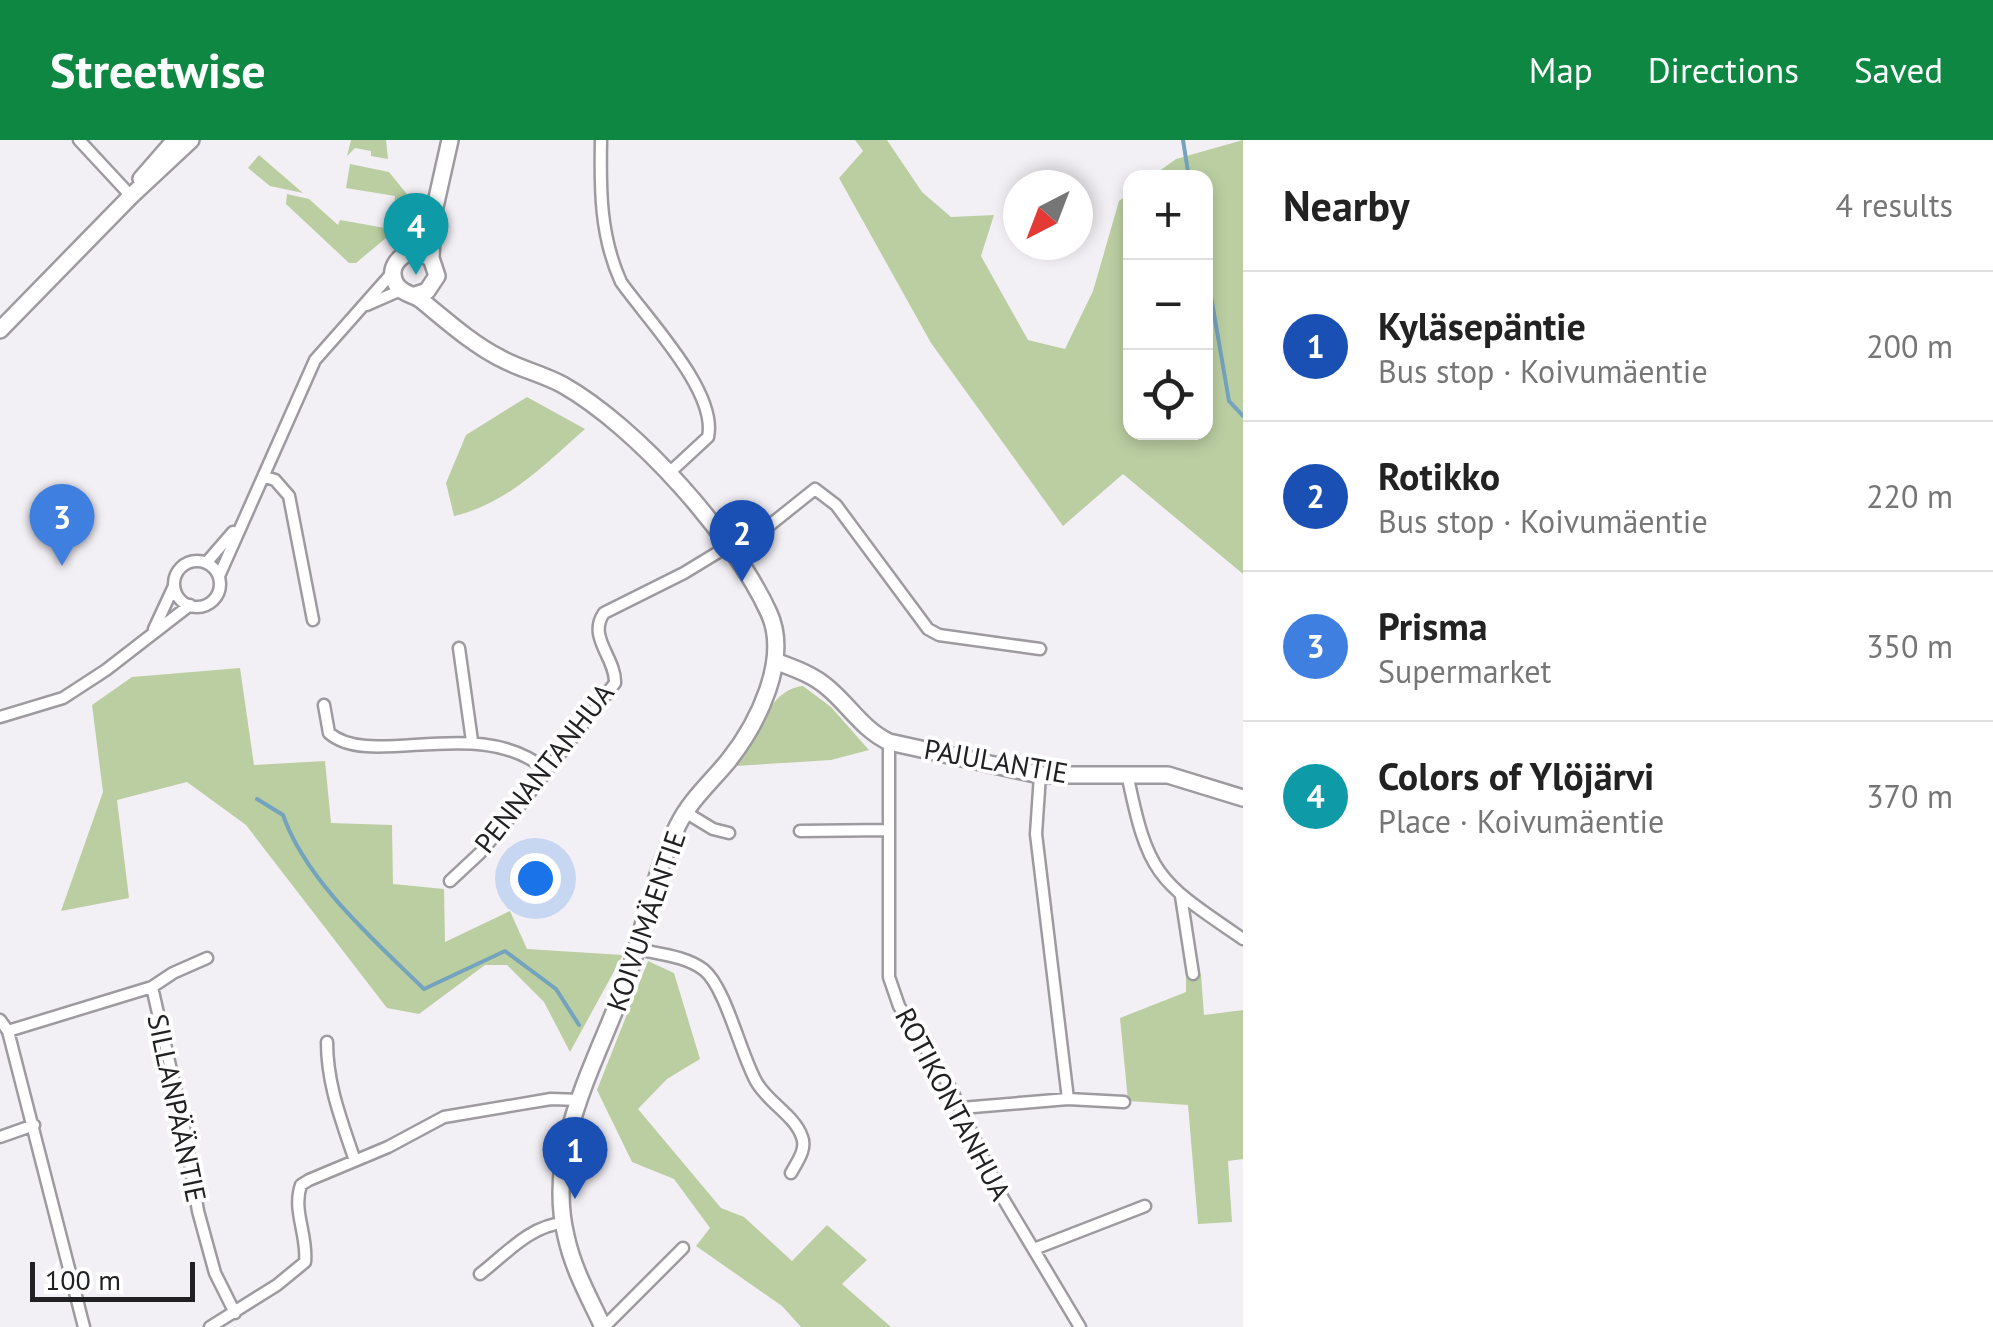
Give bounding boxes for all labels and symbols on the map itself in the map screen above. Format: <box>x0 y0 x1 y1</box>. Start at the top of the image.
north arrow <box>1003 170 1093 260</box>
pin: 4 <box>384 192 448 275</box>
pin: 3 <box>30 484 94 566</box>
pin: 2 <box>710 500 774 582</box>
street label: PENNANTANHUA <box>466 675 622 860</box>
street label: PAJULANTIE <box>921 730 1071 791</box>
street label: KOIVUMÄENTIE <box>597 826 694 1016</box>
your location <box>510 853 561 904</box>
street label: ROTIKONTANHUA <box>887 1001 1020 1207</box>
street label: SILLANPÄÄNTIE <box>139 1010 215 1205</box>
pin: 1 <box>542 1116 608 1199</box>
scale bar <box>30 1257 195 1302</box>

